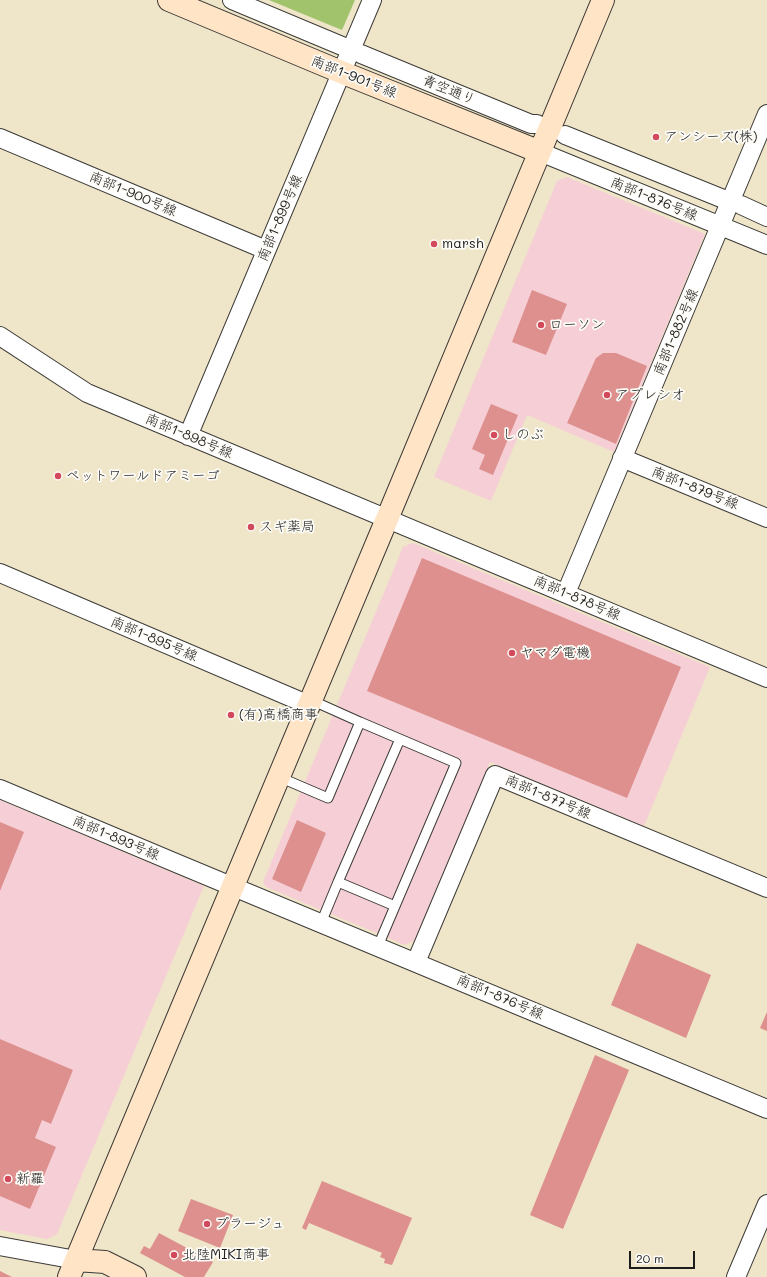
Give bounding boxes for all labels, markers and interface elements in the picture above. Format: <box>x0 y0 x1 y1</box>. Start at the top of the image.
street label: 南部1-901号線 <box>309 52 399 102</box>
street label: 青空通り <box>420 72 478 108</box>
place label: アンシーズ(株) <box>664 129 758 145</box>
marker: アンシーズ(株) <box>651 132 661 142</box>
street label: 南部1-900号線 <box>87 168 179 220</box>
street label: 南部1-899号線 <box>254 172 306 264</box>
street label: 南部1-876号線 <box>608 174 700 224</box>
place label: marsh <box>442 236 484 252</box>
marker: marsh <box>429 239 439 249</box>
street label: 南部1-882号線 <box>650 286 702 378</box>
place label: ローソン <box>549 317 605 333</box>
marker: ローソン <box>536 320 546 330</box>
place label: アプレシオ <box>615 387 685 403</box>
marker: アプレシオ <box>602 390 612 400</box>
street label: 南部1-898号線 <box>143 410 235 462</box>
place label: しのぶ <box>502 427 544 443</box>
marker: しのぶ <box>489 430 499 440</box>
street label: 南部1-879号線 <box>649 463 741 513</box>
place label: ペットワールドアミーゴ <box>66 468 220 484</box>
marker: ペットワールドアミーゴ <box>53 471 63 481</box>
place label: スギ薬局 <box>259 519 315 535</box>
marker: スギ薬局 <box>246 522 256 532</box>
street label: 南部1-878号線 <box>531 572 623 624</box>
street label: 南部1-895号線 <box>108 613 200 665</box>
place label: ヤマダ電機 <box>520 645 590 661</box>
marker: ヤマダ電機 <box>507 648 517 658</box>
place label: (有)高橋商事 <box>239 707 319 723</box>
marker: (有)高橋商事 <box>226 710 236 720</box>
street label: 南部1-877号線 <box>502 771 594 823</box>
street label: 南部1-893号線 <box>70 812 162 864</box>
street label: 南部1-876号線 <box>454 971 546 1023</box>
place label: 新羅 <box>16 1171 44 1187</box>
marker: 新羅 <box>3 1174 13 1184</box>
place label: プラージュ <box>215 1216 285 1232</box>
marker: プラージュ <box>202 1219 212 1229</box>
scale bar <box>631 1243 697 1269</box>
place label: 北陸MIKI商事 <box>182 1247 270 1263</box>
marker: 北陸MIKI商事 <box>169 1250 179 1260</box>
text: 20 m <box>636 1250 664 1266</box>

